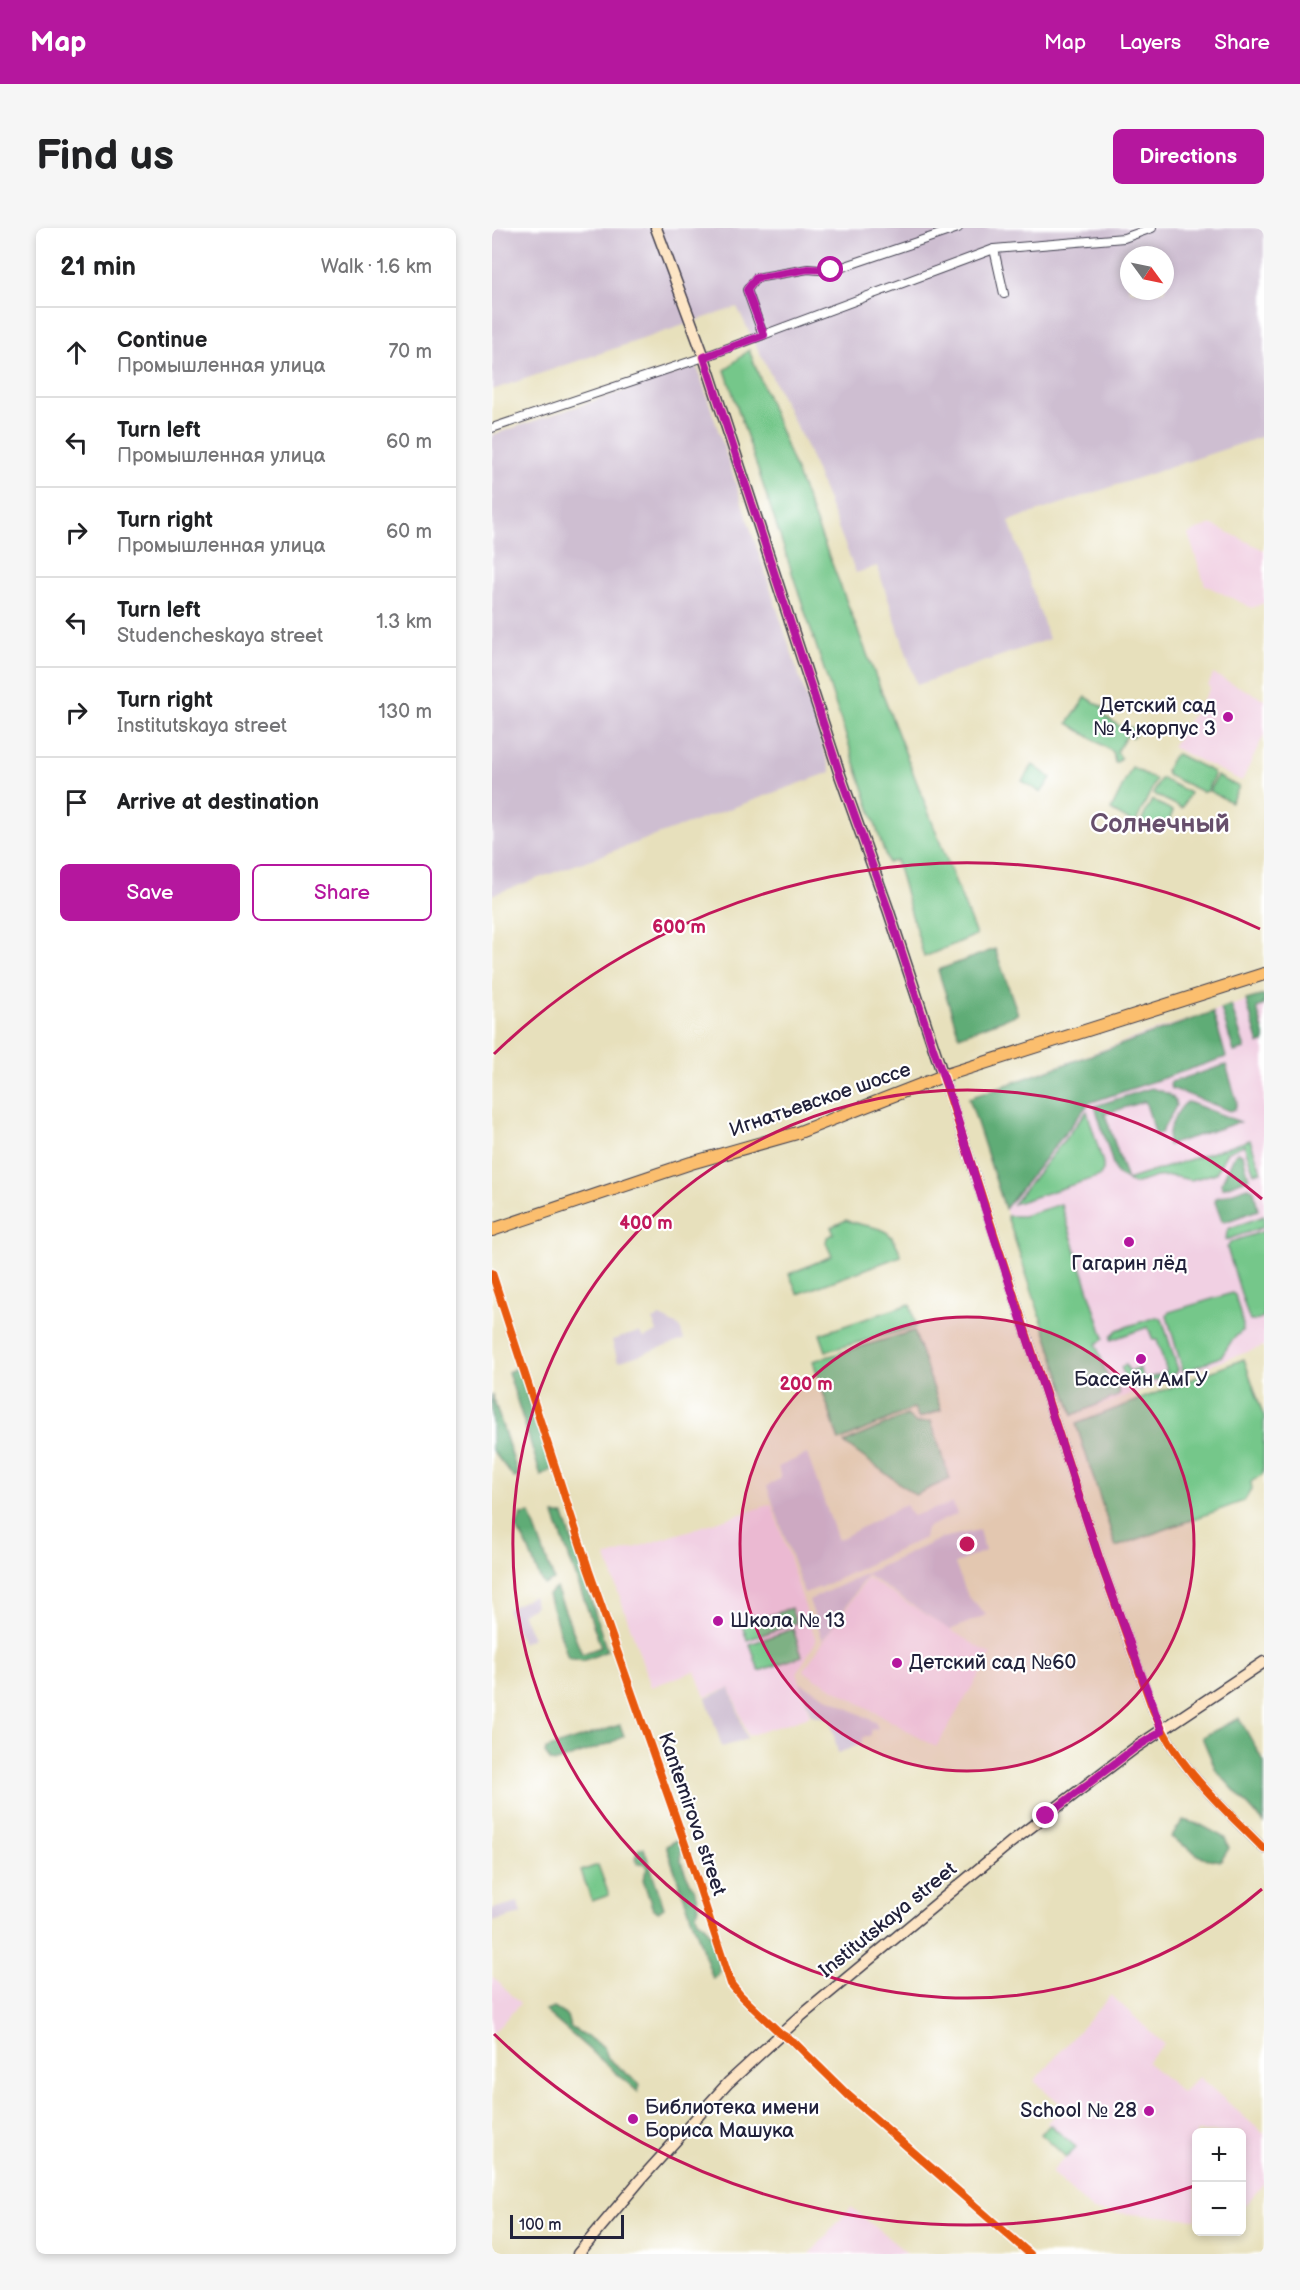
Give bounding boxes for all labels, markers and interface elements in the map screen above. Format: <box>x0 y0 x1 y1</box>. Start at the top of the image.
text: Map <box>30 26 86 59</box>
text: Map <box>1044 30 1086 55</box>
text: Layers <box>1119 30 1181 55</box>
text: Share <box>1214 30 1270 55</box>
button: Directions <box>1113 129 1264 184</box>
text: Find us <box>36 131 174 182</box>
north arrow <box>1120 246 1174 300</box>
text: 21 min <box>60 252 136 283</box>
text: Walk · 1.6 km <box>321 255 432 279</box>
route start <box>817 256 843 282</box>
text: Continue <box>117 327 207 354</box>
icon: ahead <box>60 336 93 369</box>
text: 70 m <box>388 340 432 364</box>
text: Промышленная улица <box>117 354 325 378</box>
text: Turn left <box>117 417 201 444</box>
icon: left <box>60 426 93 459</box>
text: 60 m <box>386 430 432 454</box>
text: Промышленная улица <box>117 444 325 468</box>
text: Turn right <box>117 507 213 534</box>
icon: right <box>60 516 93 549</box>
text: 60 m <box>386 520 432 544</box>
text: Промышленная улица <box>117 534 325 558</box>
text: Turn left <box>117 597 201 624</box>
icon: left <box>60 606 93 639</box>
text: 1.3 km <box>376 610 432 634</box>
text: Studencheskaya street <box>117 624 323 648</box>
text: Turn right <box>117 687 213 714</box>
place label: Детский сад № 4,корпус 3 <box>1093 694 1216 741</box>
icon: right <box>60 696 93 729</box>
text: 130 m <box>378 700 432 724</box>
marker: Детский сад № 4,корпус 3 <box>1221 710 1235 724</box>
text: Institutskaya street <box>117 714 287 738</box>
icon: arrive <box>60 786 93 819</box>
text: Arrive at destination <box>117 789 319 816</box>
district label: Солнечный <box>1090 809 1230 840</box>
button: Save <box>60 864 240 921</box>
button: Share <box>252 864 432 921</box>
text: 600 m <box>652 917 706 938</box>
street label: Игнатьевское шоссе <box>726 1058 914 1142</box>
text: 400 m <box>619 1213 673 1234</box>
marker: Гагарин лёд <box>1122 1235 1136 1249</box>
place label: Гагарин лёд <box>1071 1252 1187 1276</box>
marker: Бассейн АмГУ <box>1134 1352 1148 1366</box>
place label: Бассейн АмГУ <box>1074 1368 1208 1392</box>
text: 200 m <box>779 1374 833 1395</box>
centre of rings <box>957 1534 977 1554</box>
place label: Школа № 13 <box>730 1609 845 1633</box>
marker: Школа № 13 <box>711 1614 725 1628</box>
place label: Детский сад №60 <box>909 1651 1076 1675</box>
marker: Детский сад №60 <box>890 1656 904 1670</box>
street label: Kantemirova street <box>653 1729 731 1899</box>
route end <box>1032 1802 1058 1828</box>
street label: Institutskaya street <box>814 1857 962 1983</box>
place label: Библиотека имени Бориса Машука <box>645 2096 819 2143</box>
place label: School № 28 <box>1020 2099 1137 2123</box>
marker: School № 28 <box>1142 2104 1156 2118</box>
marker: Библиотека имени Бориса Машука <box>626 2112 640 2126</box>
map controls <box>1192 2128 1246 2236</box>
button: + <box>1192 2128 1246 2182</box>
button: − <box>1192 2182 1246 2236</box>
scale bar <box>510 2212 624 2240</box>
text: 100 m <box>519 2216 562 2235</box>

